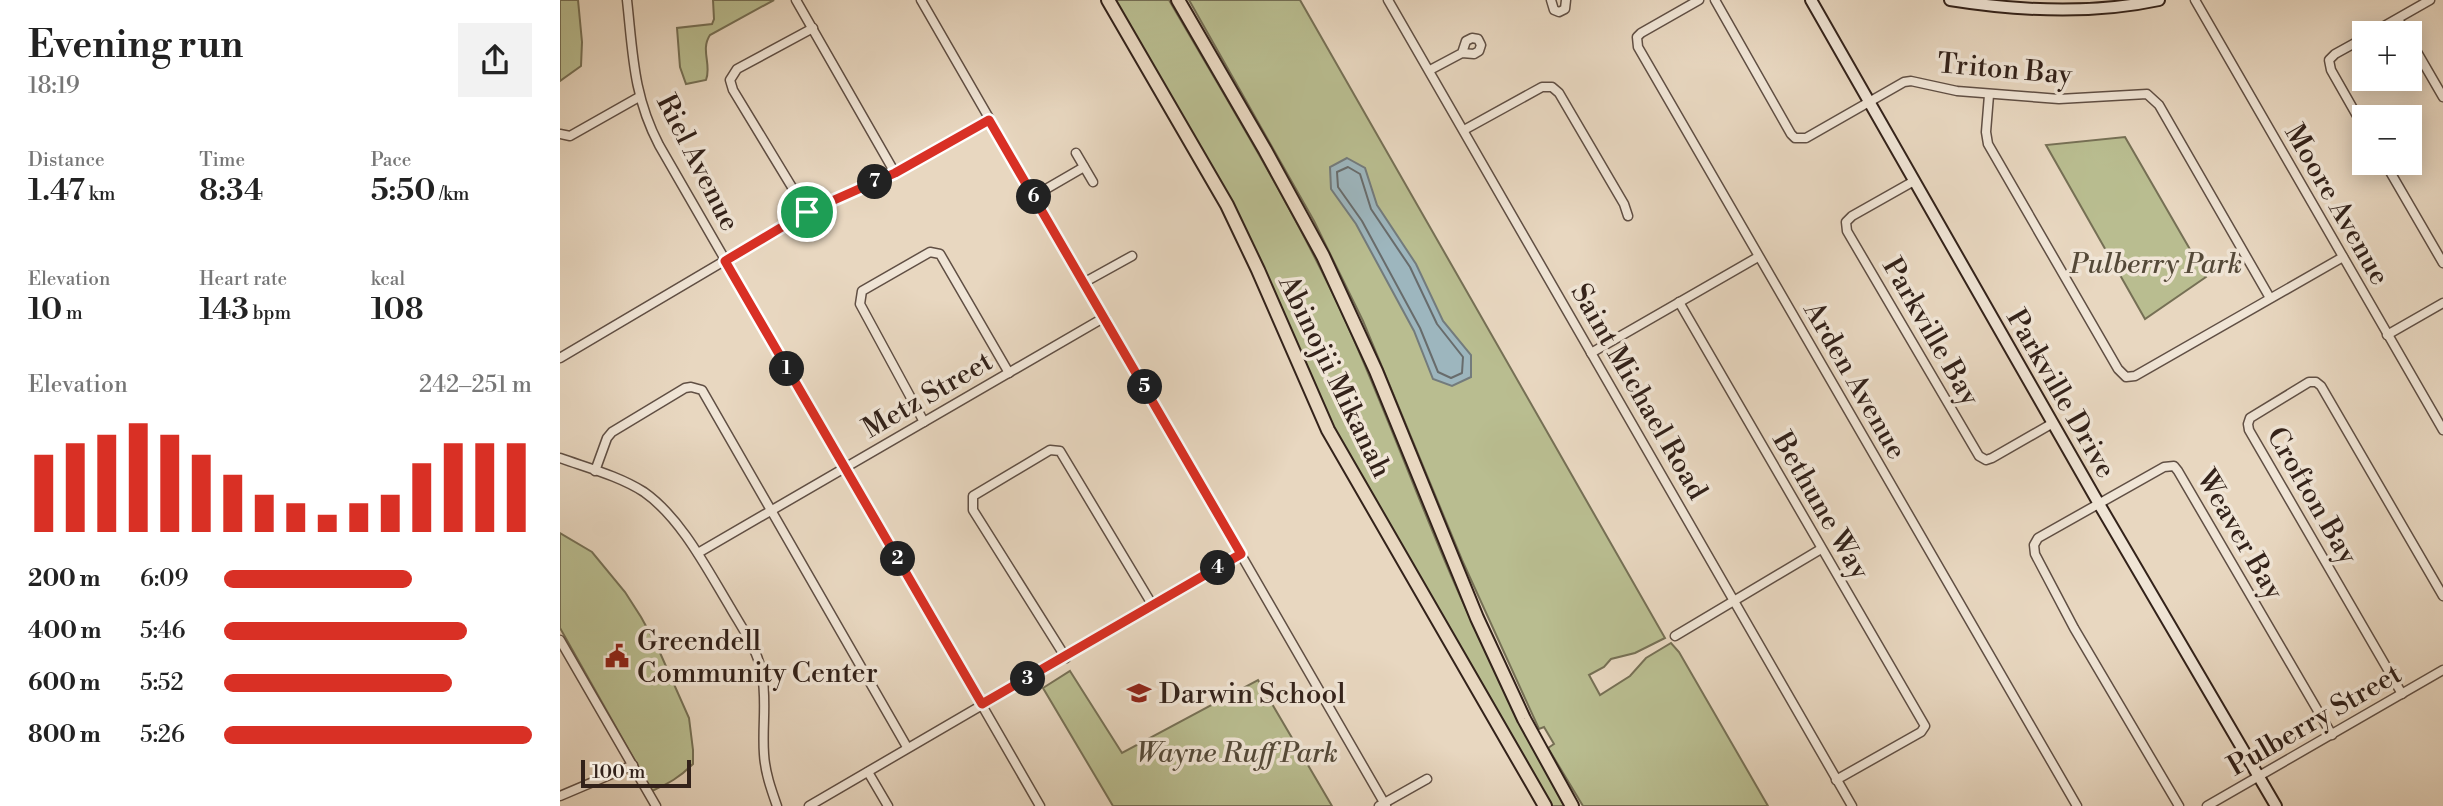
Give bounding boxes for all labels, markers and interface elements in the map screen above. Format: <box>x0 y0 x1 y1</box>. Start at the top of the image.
map controls <box>2352 21 2422 175</box>
button: + <box>2352 21 2422 91</box>
text: Evening run <box>28 22 243 69</box>
button: share <box>458 23 532 97</box>
street label: Triton Bay <box>1936 46 2074 93</box>
text: 18:19 <box>28 72 80 100</box>
street label: Riel Avenue <box>648 88 747 237</box>
button: − <box>2352 105 2422 175</box>
street label: Moore Avenue <box>2276 118 2397 292</box>
text: Distance <box>28 148 105 172</box>
text: Time <box>199 148 245 172</box>
text: Pace <box>371 148 411 172</box>
pin: 7 <box>858 164 892 200</box>
text: 7 <box>869 169 880 193</box>
text: 1.47 <box>28 172 85 210</box>
text: 8:34 <box>199 172 263 210</box>
text: 5:50 <box>371 172 435 210</box>
pin: 6 <box>1016 180 1051 214</box>
text: km <box>85 182 115 206</box>
text: /km <box>435 182 470 206</box>
pin <box>777 182 837 242</box>
text: 6 <box>1028 184 1039 208</box>
icon: arrive <box>788 193 826 231</box>
park label: Pulberry Park <box>2069 247 2242 282</box>
street label: Parkville Bay <box>1874 251 1987 412</box>
text: Elevation <box>28 267 110 291</box>
text: Heart rate <box>199 267 287 291</box>
text: kcal <box>371 267 405 291</box>
street label: Abinojii Mikanah <box>1270 269 1399 484</box>
street label: Saint Michael Road <box>1563 277 1715 506</box>
text: 10 <box>28 291 62 329</box>
text: 143 <box>199 291 249 329</box>
text: 108 <box>371 291 424 329</box>
street label: Arden Avenue <box>1795 295 1914 466</box>
text: m <box>62 301 83 325</box>
text: bpm <box>249 301 291 325</box>
street label: Parkville Drive <box>1998 303 2123 484</box>
street label: Metz Street <box>857 344 999 446</box>
pin: 1 <box>770 352 804 386</box>
text: 1 <box>782 356 791 380</box>
pin: 5 <box>1128 370 1162 404</box>
text: Elevation <box>28 371 128 399</box>
text: 242–251 m <box>419 371 532 399</box>
text: 5 <box>1139 374 1150 398</box>
street label: Crofton Bay <box>2258 421 2365 571</box>
street label: Bethune Way <box>1764 425 1877 586</box>
street label: Weaver Bay <box>2188 463 2291 606</box>
pin: 2 <box>880 542 916 576</box>
text: 2 <box>892 546 903 570</box>
pin: 4 <box>1200 550 1236 586</box>
text: 4 <box>1211 555 1224 579</box>
text: 200 m <box>28 565 100 593</box>
text: 6:09 <box>140 565 188 593</box>
text: 400 m <box>28 617 101 645</box>
text: 5:46 <box>140 617 186 645</box>
place label: Greendell Community Center <box>637 624 878 691</box>
public building icon: Greendell Community Center <box>603 642 631 670</box>
street label: Pulberry Street <box>2222 656 2408 784</box>
pin: 3 <box>1010 662 1046 696</box>
text: 3 <box>1022 666 1033 690</box>
text: 600 m <box>28 669 101 697</box>
text: 5:52 <box>140 669 184 697</box>
place label: Darwin School <box>1159 677 1345 712</box>
school or university icon: Darwin School <box>1125 679 1153 707</box>
text: 800 m <box>28 721 101 749</box>
text: 5:26 <box>140 721 185 749</box>
park label: Wayne Ruff Park <box>1136 736 1338 771</box>
scale bar <box>581 757 691 789</box>
text: 100 m <box>592 760 645 784</box>

